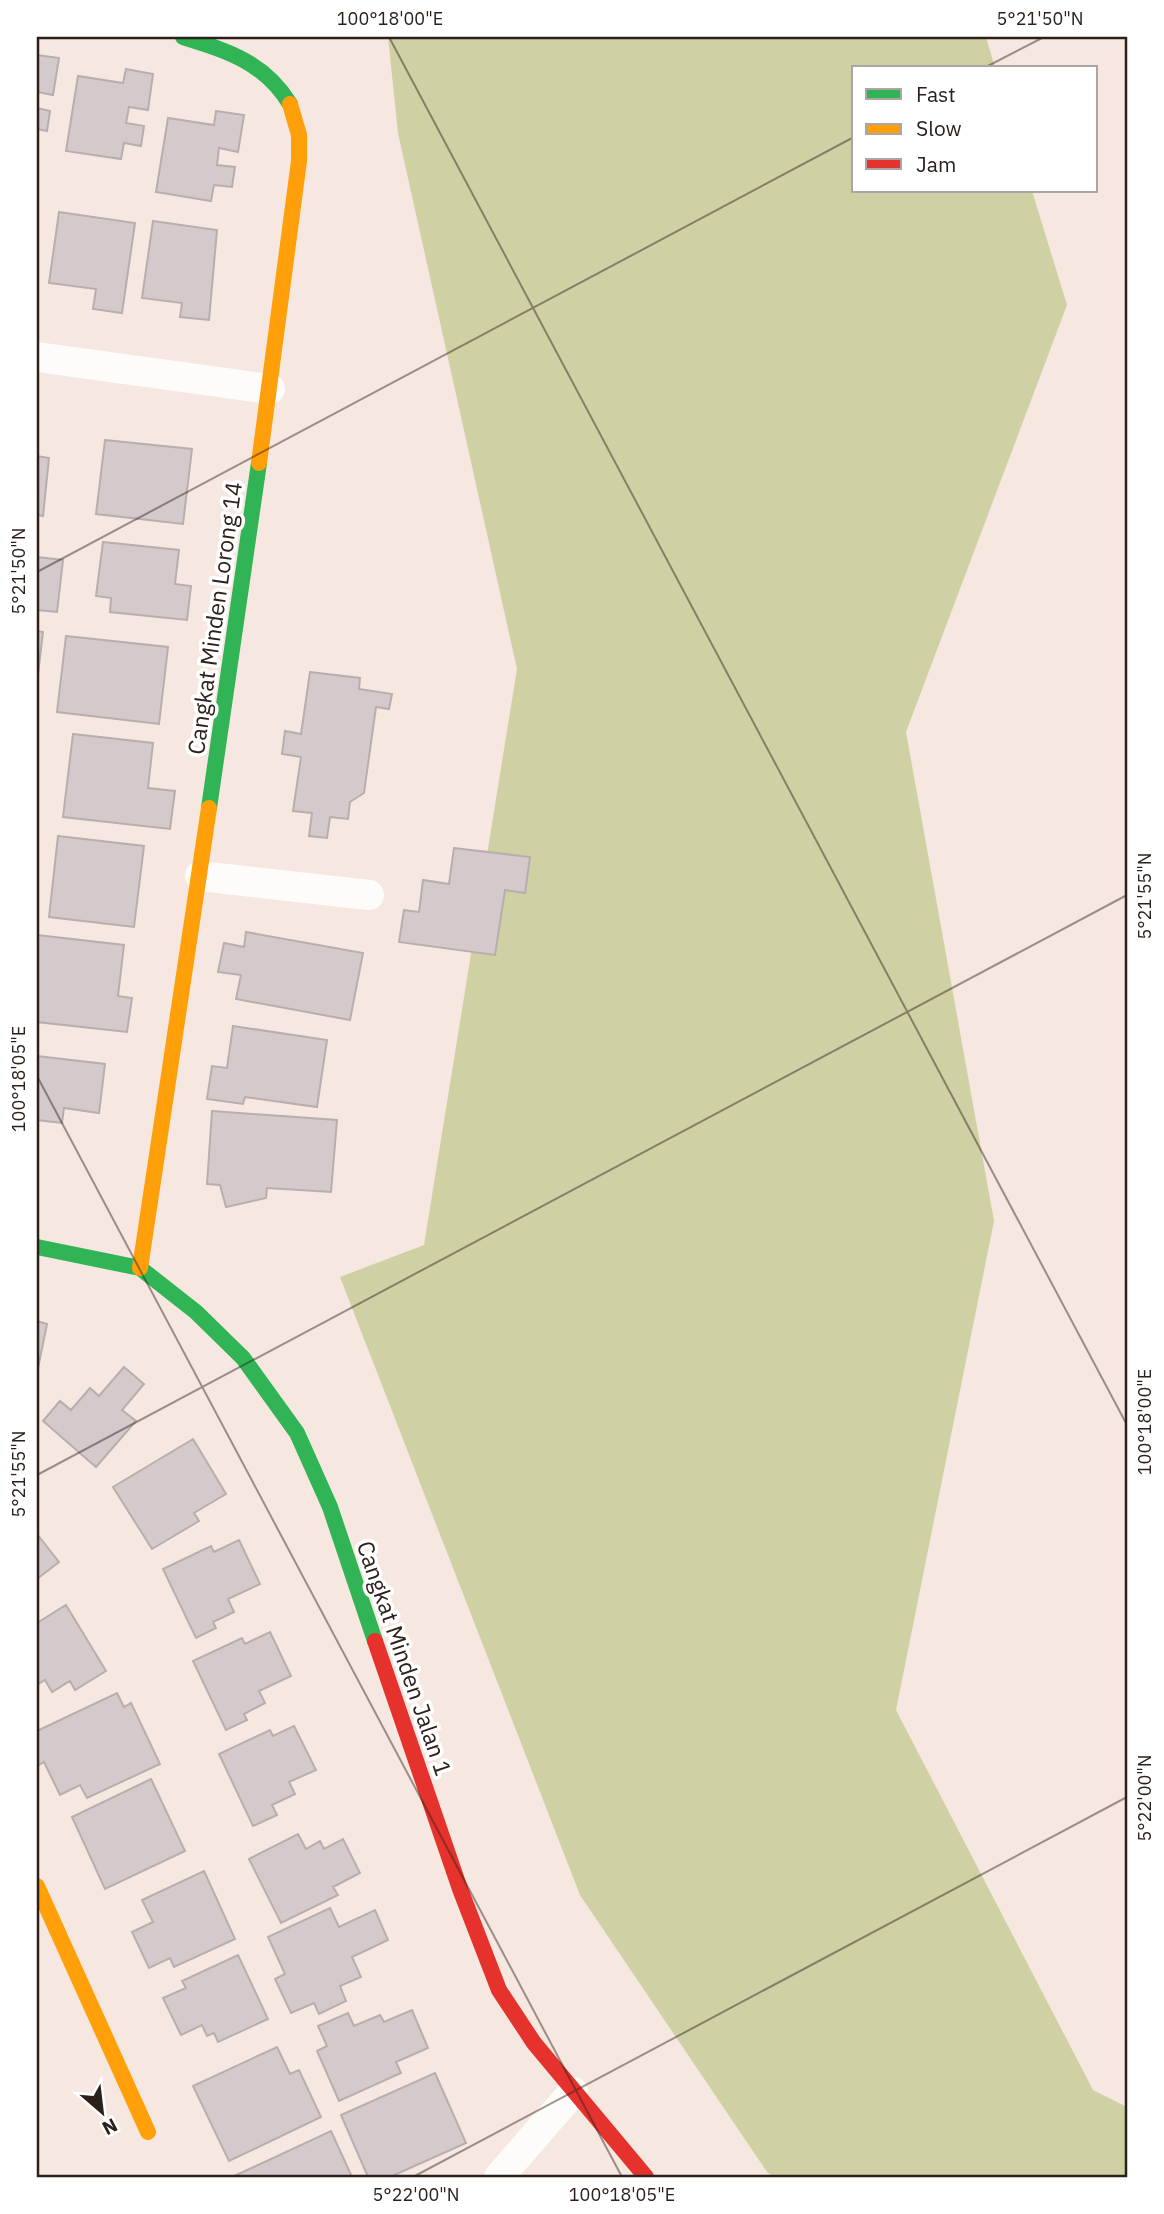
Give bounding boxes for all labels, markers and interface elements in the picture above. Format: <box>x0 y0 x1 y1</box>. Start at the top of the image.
text: 100°18'00"E <box>337 7 443 30</box>
text: 5°21'50"N <box>996 7 1084 30</box>
legend <box>852 66 1098 192</box>
text: Fast <box>916 80 956 108</box>
text: Slow <box>916 114 962 142</box>
text: Jam <box>916 150 956 178</box>
street label: Cangkat Minden Lorong 14 <box>180 480 248 756</box>
text: 5°21'50"N <box>7 527 30 615</box>
text: 5°21'55"N <box>1133 852 1156 940</box>
text: 100°18'05"E <box>7 1026 30 1132</box>
text: 100°18'00"E <box>1133 1369 1156 1475</box>
text: 5°21'55"N <box>7 1430 30 1518</box>
street label: Cangkat Minden Jalan 1 <box>351 1537 459 1779</box>
text: 5°22'00"N <box>1133 1754 1156 1842</box>
north arrow <box>66 2078 136 2148</box>
text: N <box>98 2113 122 2141</box>
text: 5°22'00"N <box>372 2183 460 2206</box>
text: 100°18'05"E <box>569 2183 675 2206</box>

